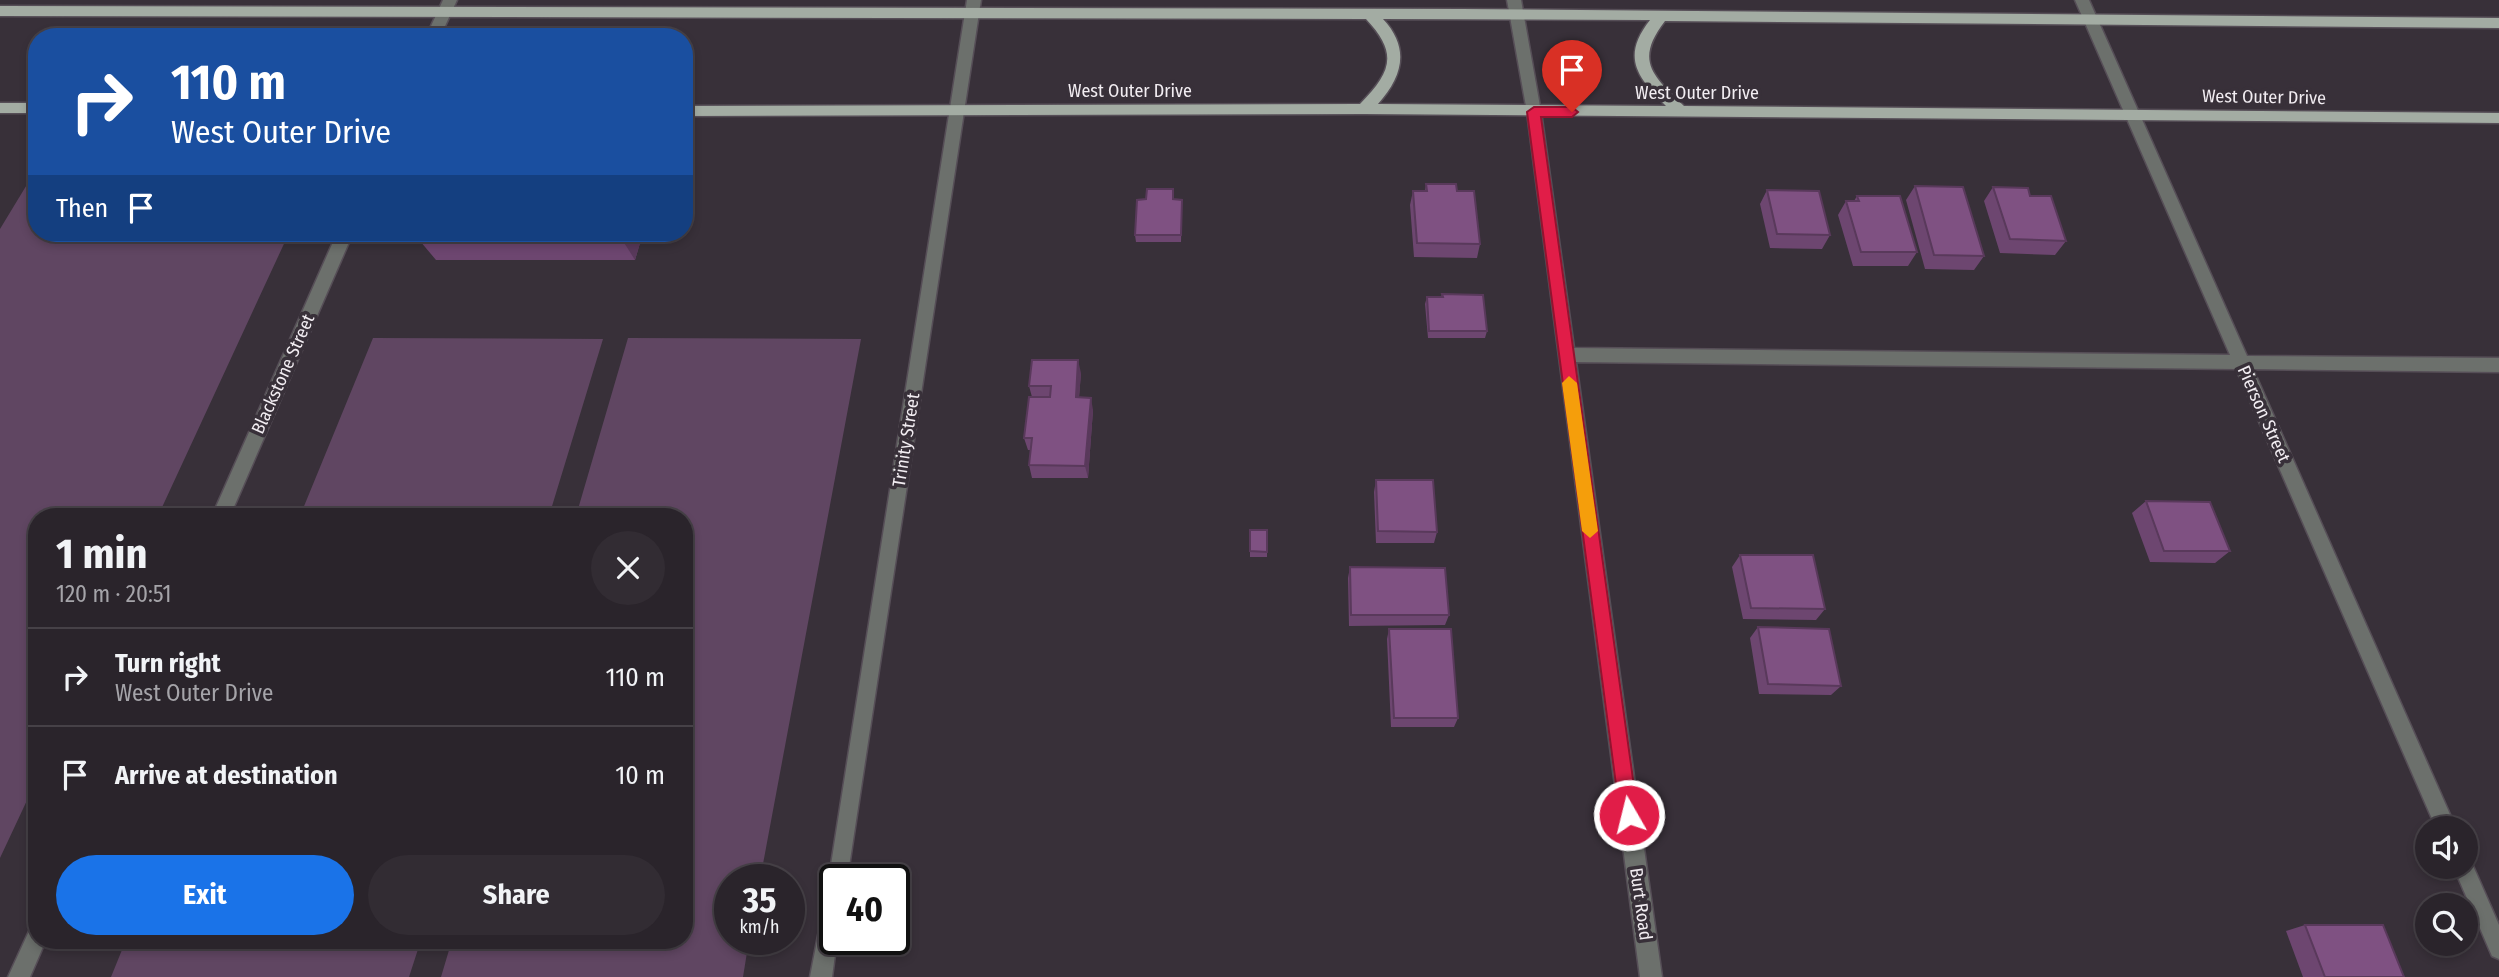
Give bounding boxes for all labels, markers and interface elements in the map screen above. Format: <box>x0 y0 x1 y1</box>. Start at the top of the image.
pin <box>1542 40 1602 112</box>
icon: arrive <box>1553 51 1591 89</box>
text: 110 m <box>171 53 286 112</box>
icon: right <box>56 56 147 147</box>
street label: West Outer Drive <box>1068 80 1192 102</box>
street label: West Outer Drive <box>1635 82 1759 104</box>
street label: West Outer Drive <box>2202 85 2326 109</box>
text: West Outer Drive <box>171 113 391 151</box>
icon: arrive <box>122 189 160 227</box>
text: Then <box>56 193 108 224</box>
street label: Blackstone Street <box>247 311 319 437</box>
street label: Pierson Street <box>2233 362 2295 466</box>
street label: Trinity Street <box>888 391 924 489</box>
text: 1 min <box>56 529 147 579</box>
button: close <box>591 531 665 605</box>
text: 120 m · 20:51 <box>56 580 171 608</box>
text: Turn right <box>115 648 221 679</box>
icon: right <box>56 658 94 696</box>
text: 110 m <box>605 662 665 693</box>
text: West Outer Drive <box>115 679 273 707</box>
icon: arrive <box>56 756 94 794</box>
text: Arrive at destination <box>115 760 338 791</box>
text: 10 m <box>615 760 665 791</box>
position arrow <box>1592 778 1666 852</box>
map controls <box>2415 816 2478 956</box>
button: sound <box>2415 816 2478 879</box>
button: Exit <box>56 855 354 935</box>
button: Share <box>368 855 665 935</box>
speed limit sign: 40 <box>819 864 910 955</box>
street label: Burt Road <box>1625 866 1657 942</box>
text: 35 <box>743 879 776 921</box>
button: search <box>2415 893 2478 956</box>
text: km/h <box>739 916 780 938</box>

